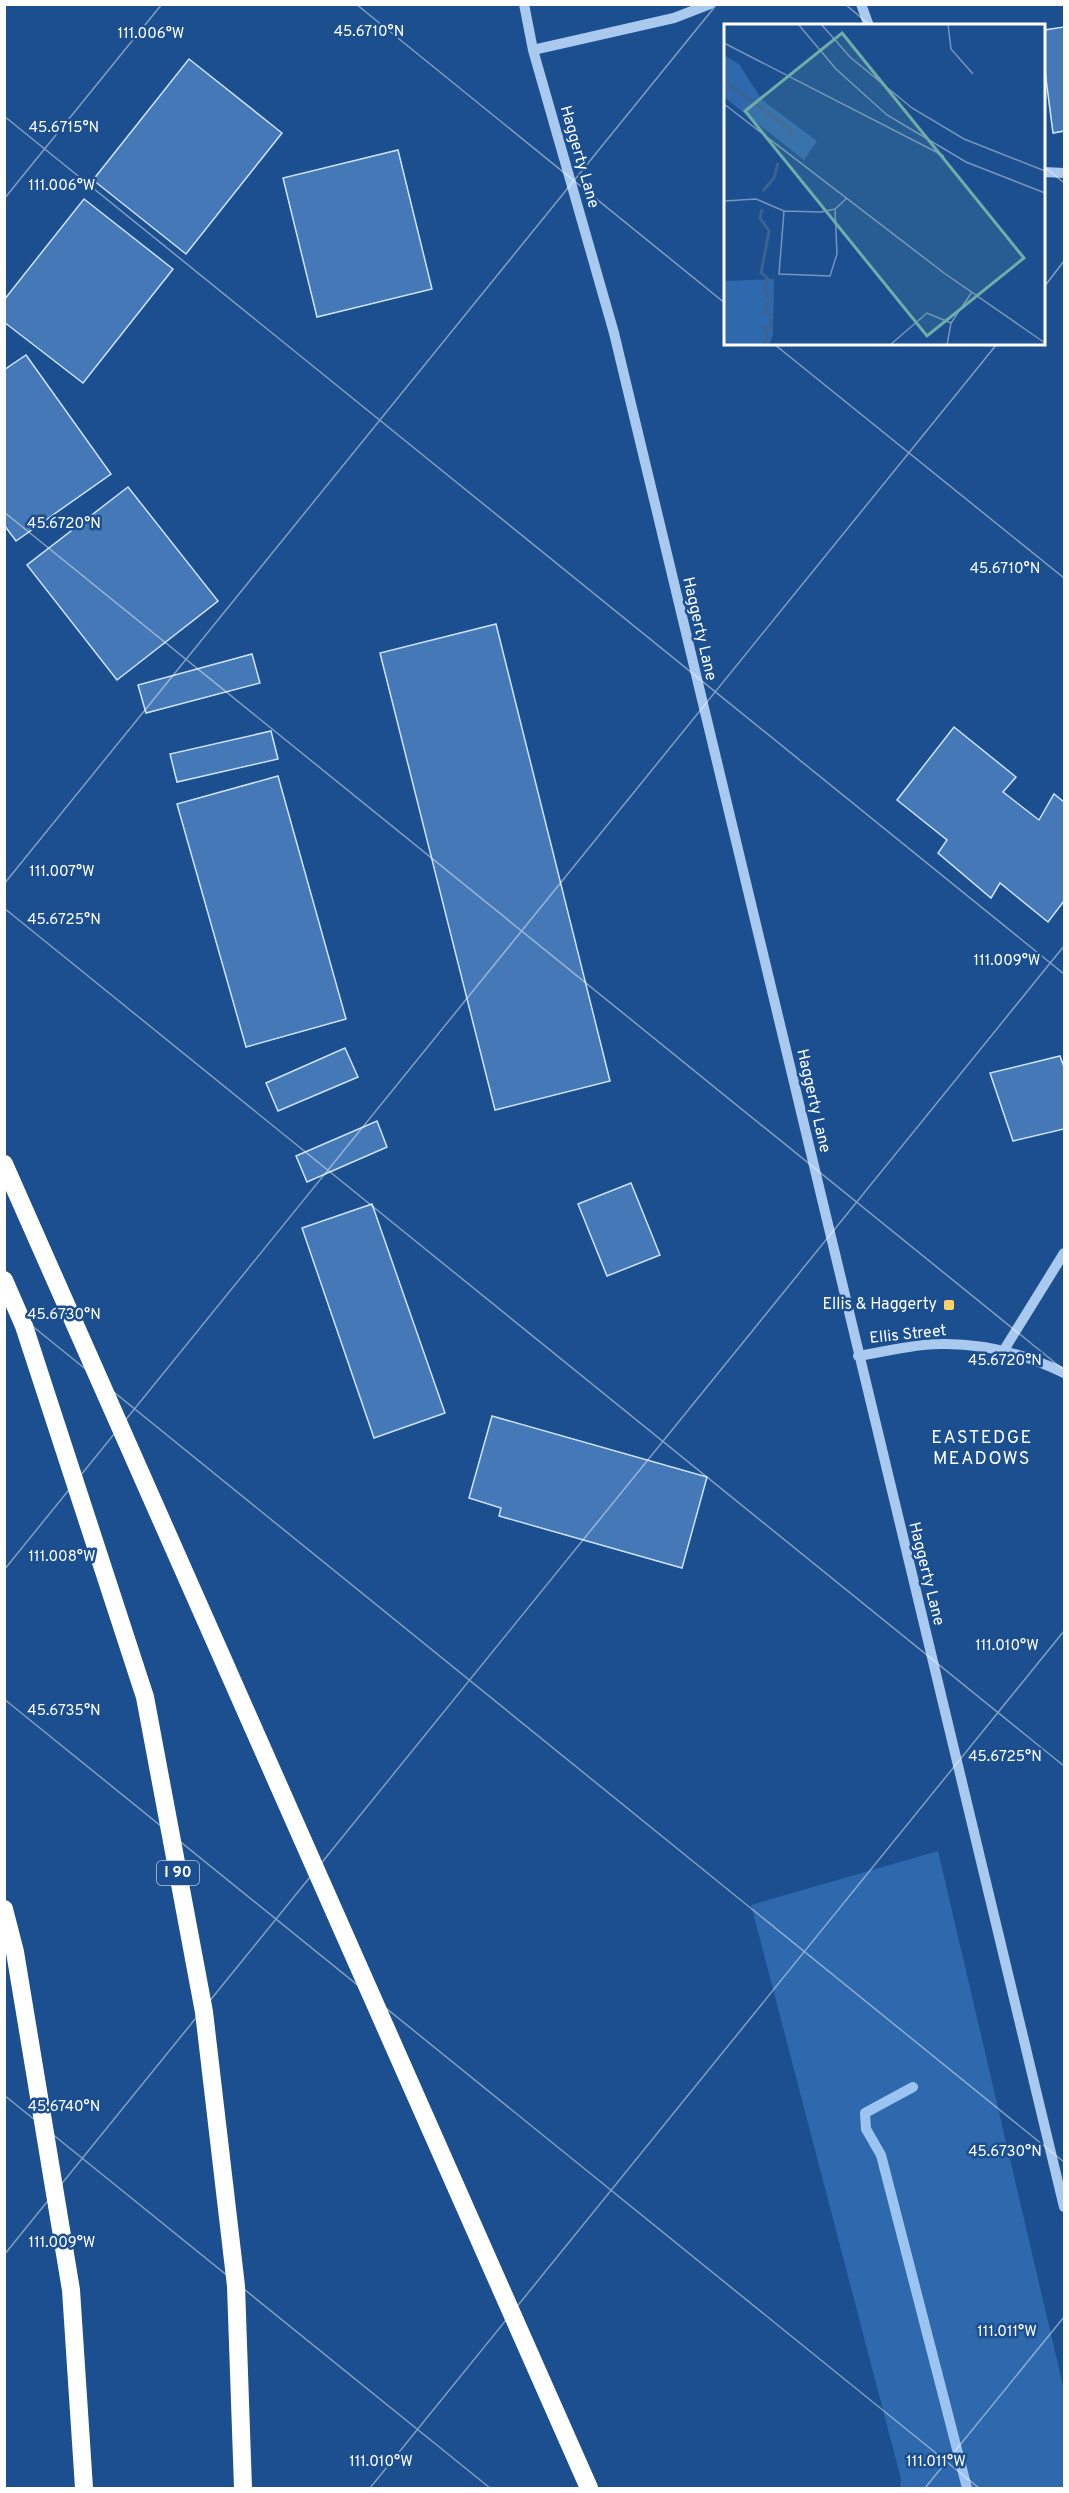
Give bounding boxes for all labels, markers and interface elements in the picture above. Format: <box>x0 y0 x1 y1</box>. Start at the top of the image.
text: 45.6710°N <box>334 23 404 42</box>
inset map <box>724 24 1045 345</box>
text: 111.006°W <box>118 25 184 44</box>
street label: Haggerty Lane <box>555 103 603 211</box>
text: 45.6715°N <box>29 119 99 138</box>
text: 111.006°W <box>29 177 95 196</box>
text: 45.6720°N <box>27 515 101 534</box>
text: 45.6710°N <box>970 560 1040 579</box>
street label: Haggerty Lane <box>677 575 721 683</box>
text: 111.007°W <box>29 863 95 882</box>
text: 45.6725°N <box>27 911 101 930</box>
text: 111.009°W <box>974 952 1040 971</box>
street label: Haggerty Lane <box>791 1047 835 1155</box>
place label: Ellis & Haggerty <box>822 1295 937 1315</box>
marker: Ellis & Haggerty <box>942 1298 956 1312</box>
text: 45.6730°N <box>27 1306 101 1325</box>
street label: Ellis Street <box>868 1321 948 1349</box>
text: 45.6720°N <box>968 1352 1042 1371</box>
district label: EASTEDGE MEADOWS <box>931 1427 1033 1471</box>
street label: Haggerty Lane <box>903 1520 949 1628</box>
text: 111.008°W <box>28 1548 96 1567</box>
text: 111.010°W <box>975 1637 1039 1656</box>
text: 45.6735°N <box>27 1702 101 1721</box>
text: 45.6725°N <box>968 1748 1042 1767</box>
road number: I 90 <box>157 1861 199 1885</box>
text: 45.6740°N <box>28 2098 100 2117</box>
text: 45.6730°N <box>968 2143 1042 2162</box>
text: 111.009°W <box>29 2234 95 2253</box>
text: 111.011°W <box>977 2323 1037 2342</box>
text: 111.010°W <box>349 2453 413 2472</box>
text: 111.011°W <box>906 2453 966 2472</box>

